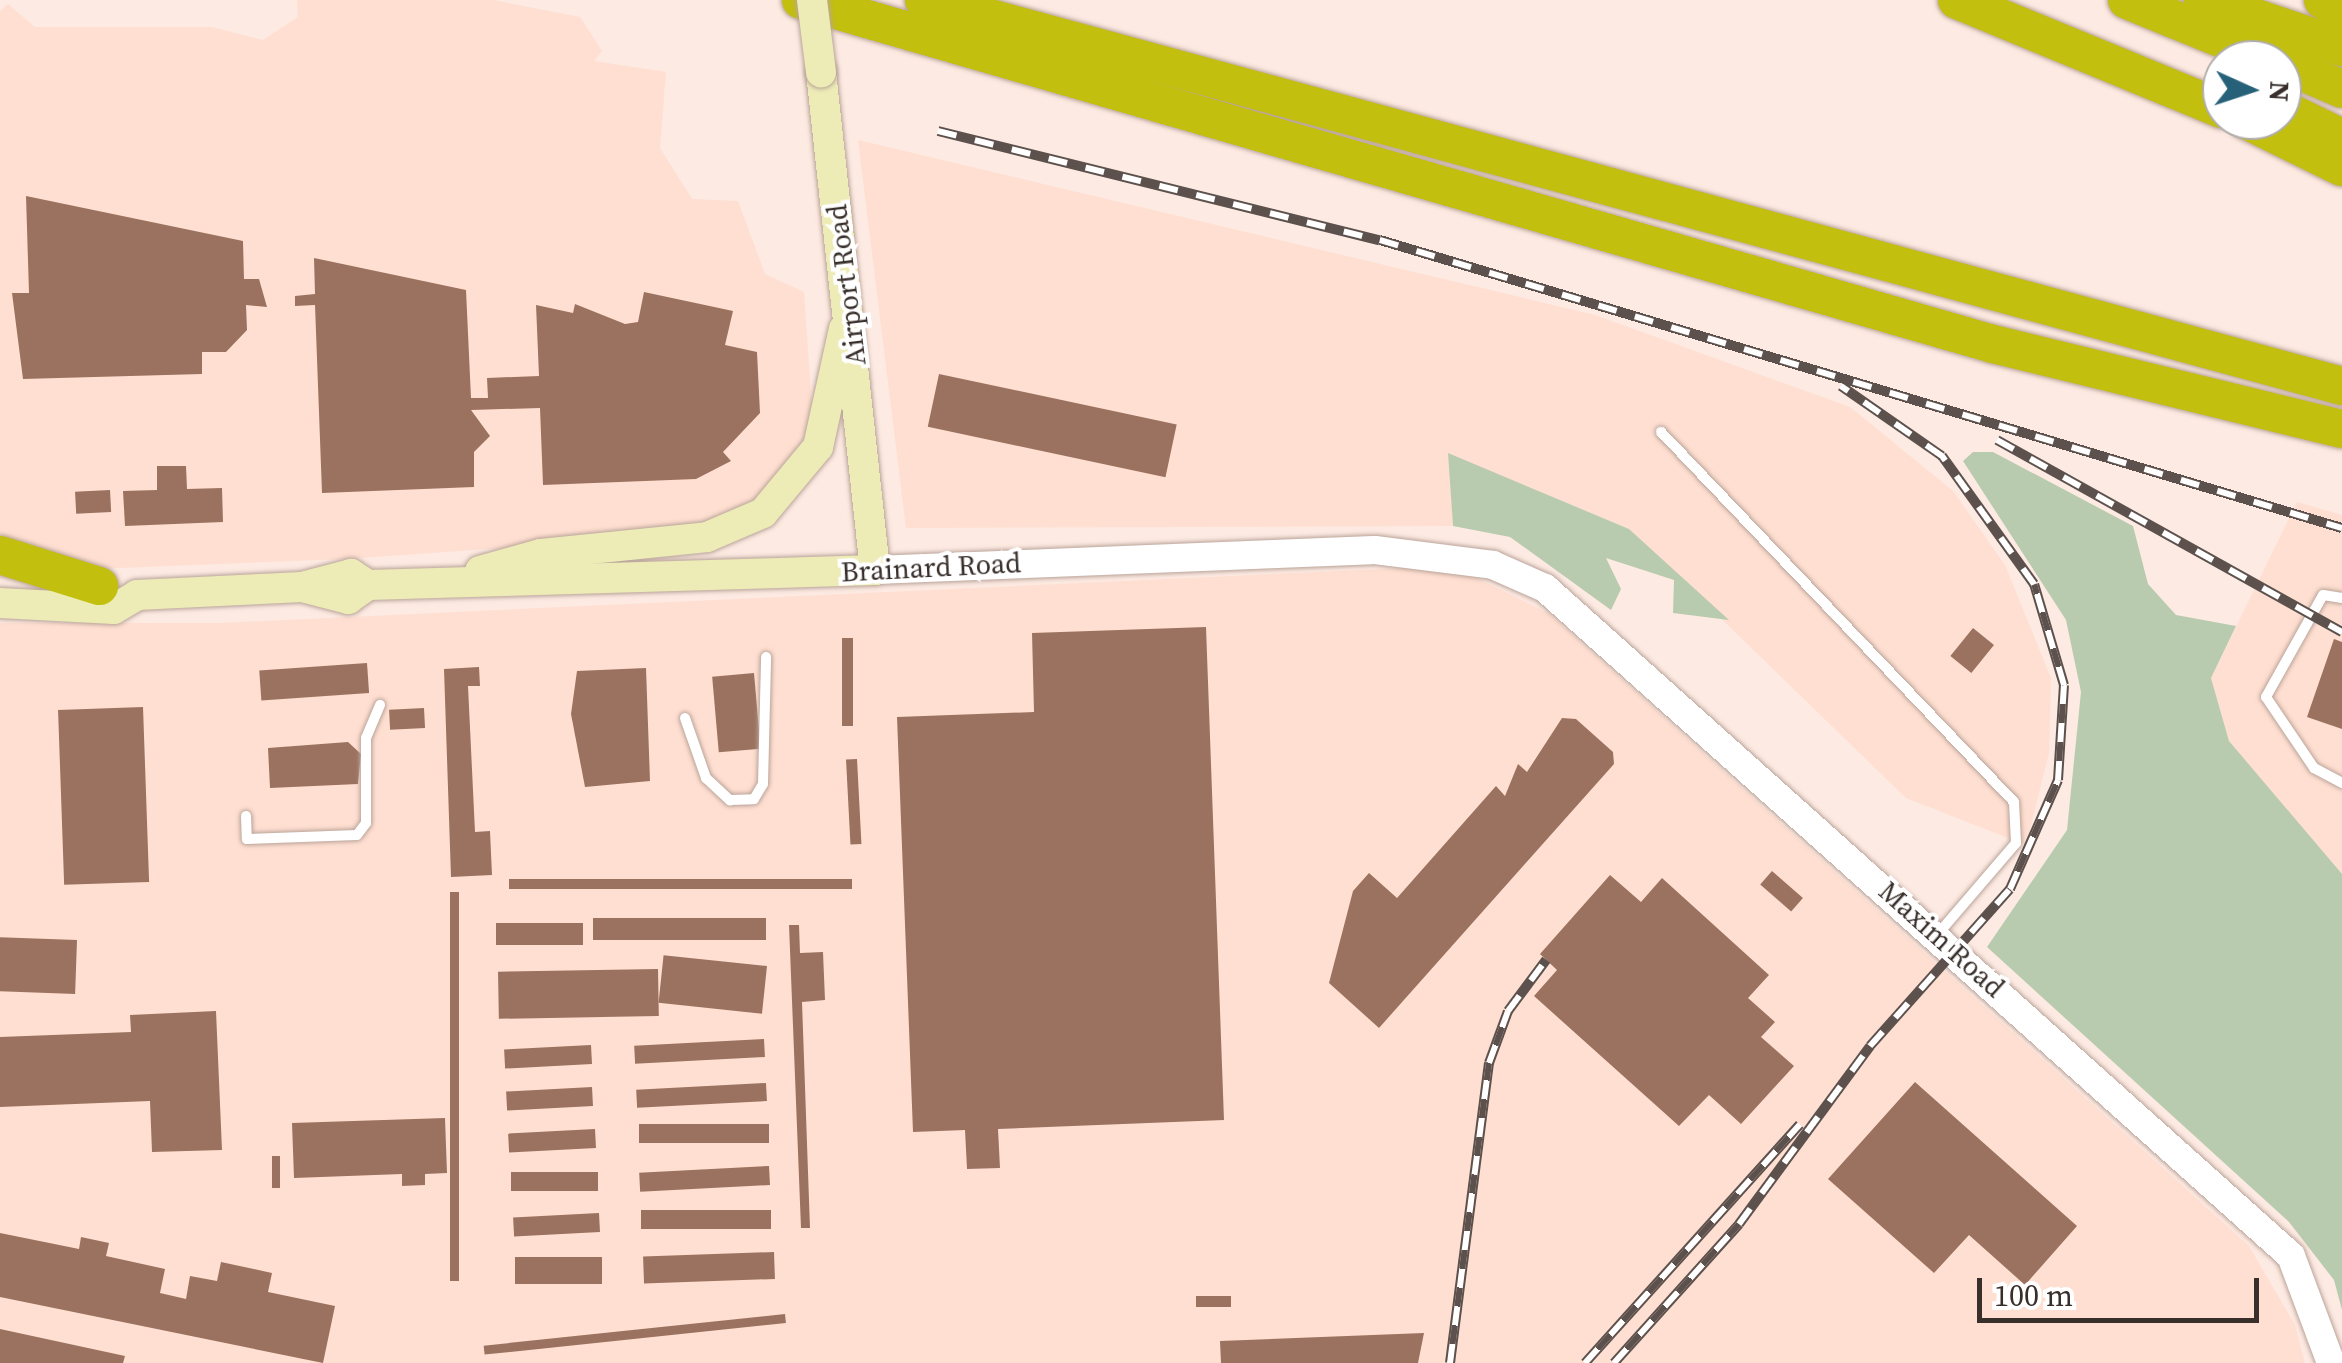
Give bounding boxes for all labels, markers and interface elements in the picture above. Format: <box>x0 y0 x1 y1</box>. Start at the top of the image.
north arrow <box>2202 40 2302 140</box>
text: N <box>2260 80 2299 103</box>
street label: Airport Road <box>819 203 873 367</box>
street label: Brainard Road <box>840 546 1022 588</box>
street label: Maxim Road <box>1872 874 2012 1004</box>
scale bar <box>1982 1258 2264 1320</box>
text: 100 m <box>1994 1275 2073 1316</box>

